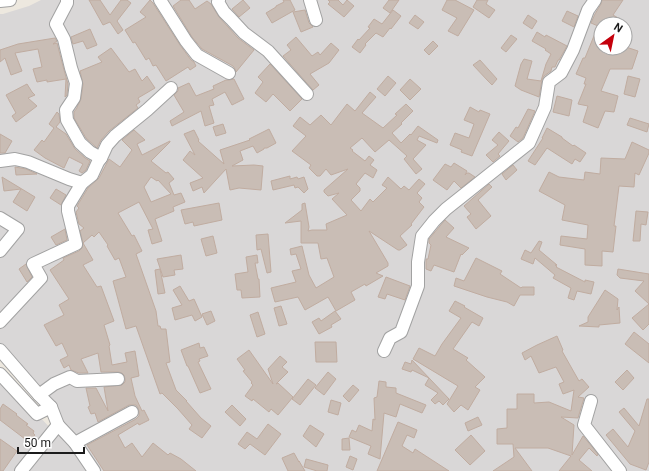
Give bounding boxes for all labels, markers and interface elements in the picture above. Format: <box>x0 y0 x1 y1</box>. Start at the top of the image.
north arrow <box>593 16 633 56</box>
text: N <box>611 20 625 36</box>
scale bar <box>18 429 84 455</box>
text: 50 m <box>24 436 51 450</box>

